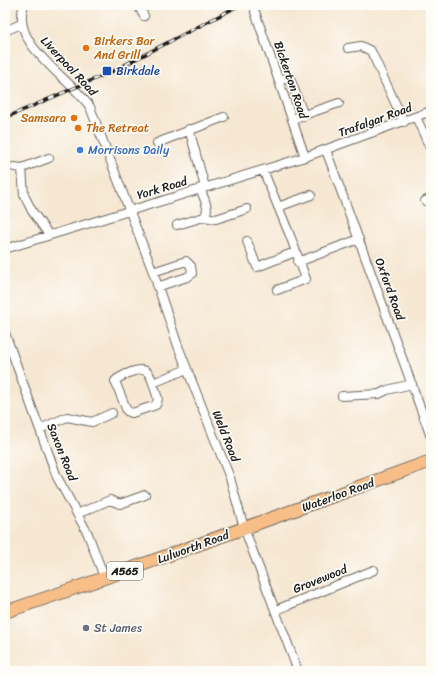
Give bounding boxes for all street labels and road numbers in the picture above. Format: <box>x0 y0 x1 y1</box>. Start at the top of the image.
street label: Liverpool Road <box>35 31 103 102</box>
street label: Bickerton Road <box>267 38 315 122</box>
street label: Trafalgar Road <box>335 96 416 144</box>
street label: York Road <box>134 170 191 206</box>
street label: Oxford Road <box>368 255 412 324</box>
street label: Weld Road <box>206 407 247 466</box>
street label: Saxon Road <box>40 420 84 485</box>
street label: Waterloo Road <box>299 471 379 518</box>
street label: Lulworth Road <box>154 524 233 570</box>
street label: Grovewood <box>289 558 352 600</box>
road number: A565 <box>107 562 143 580</box>

